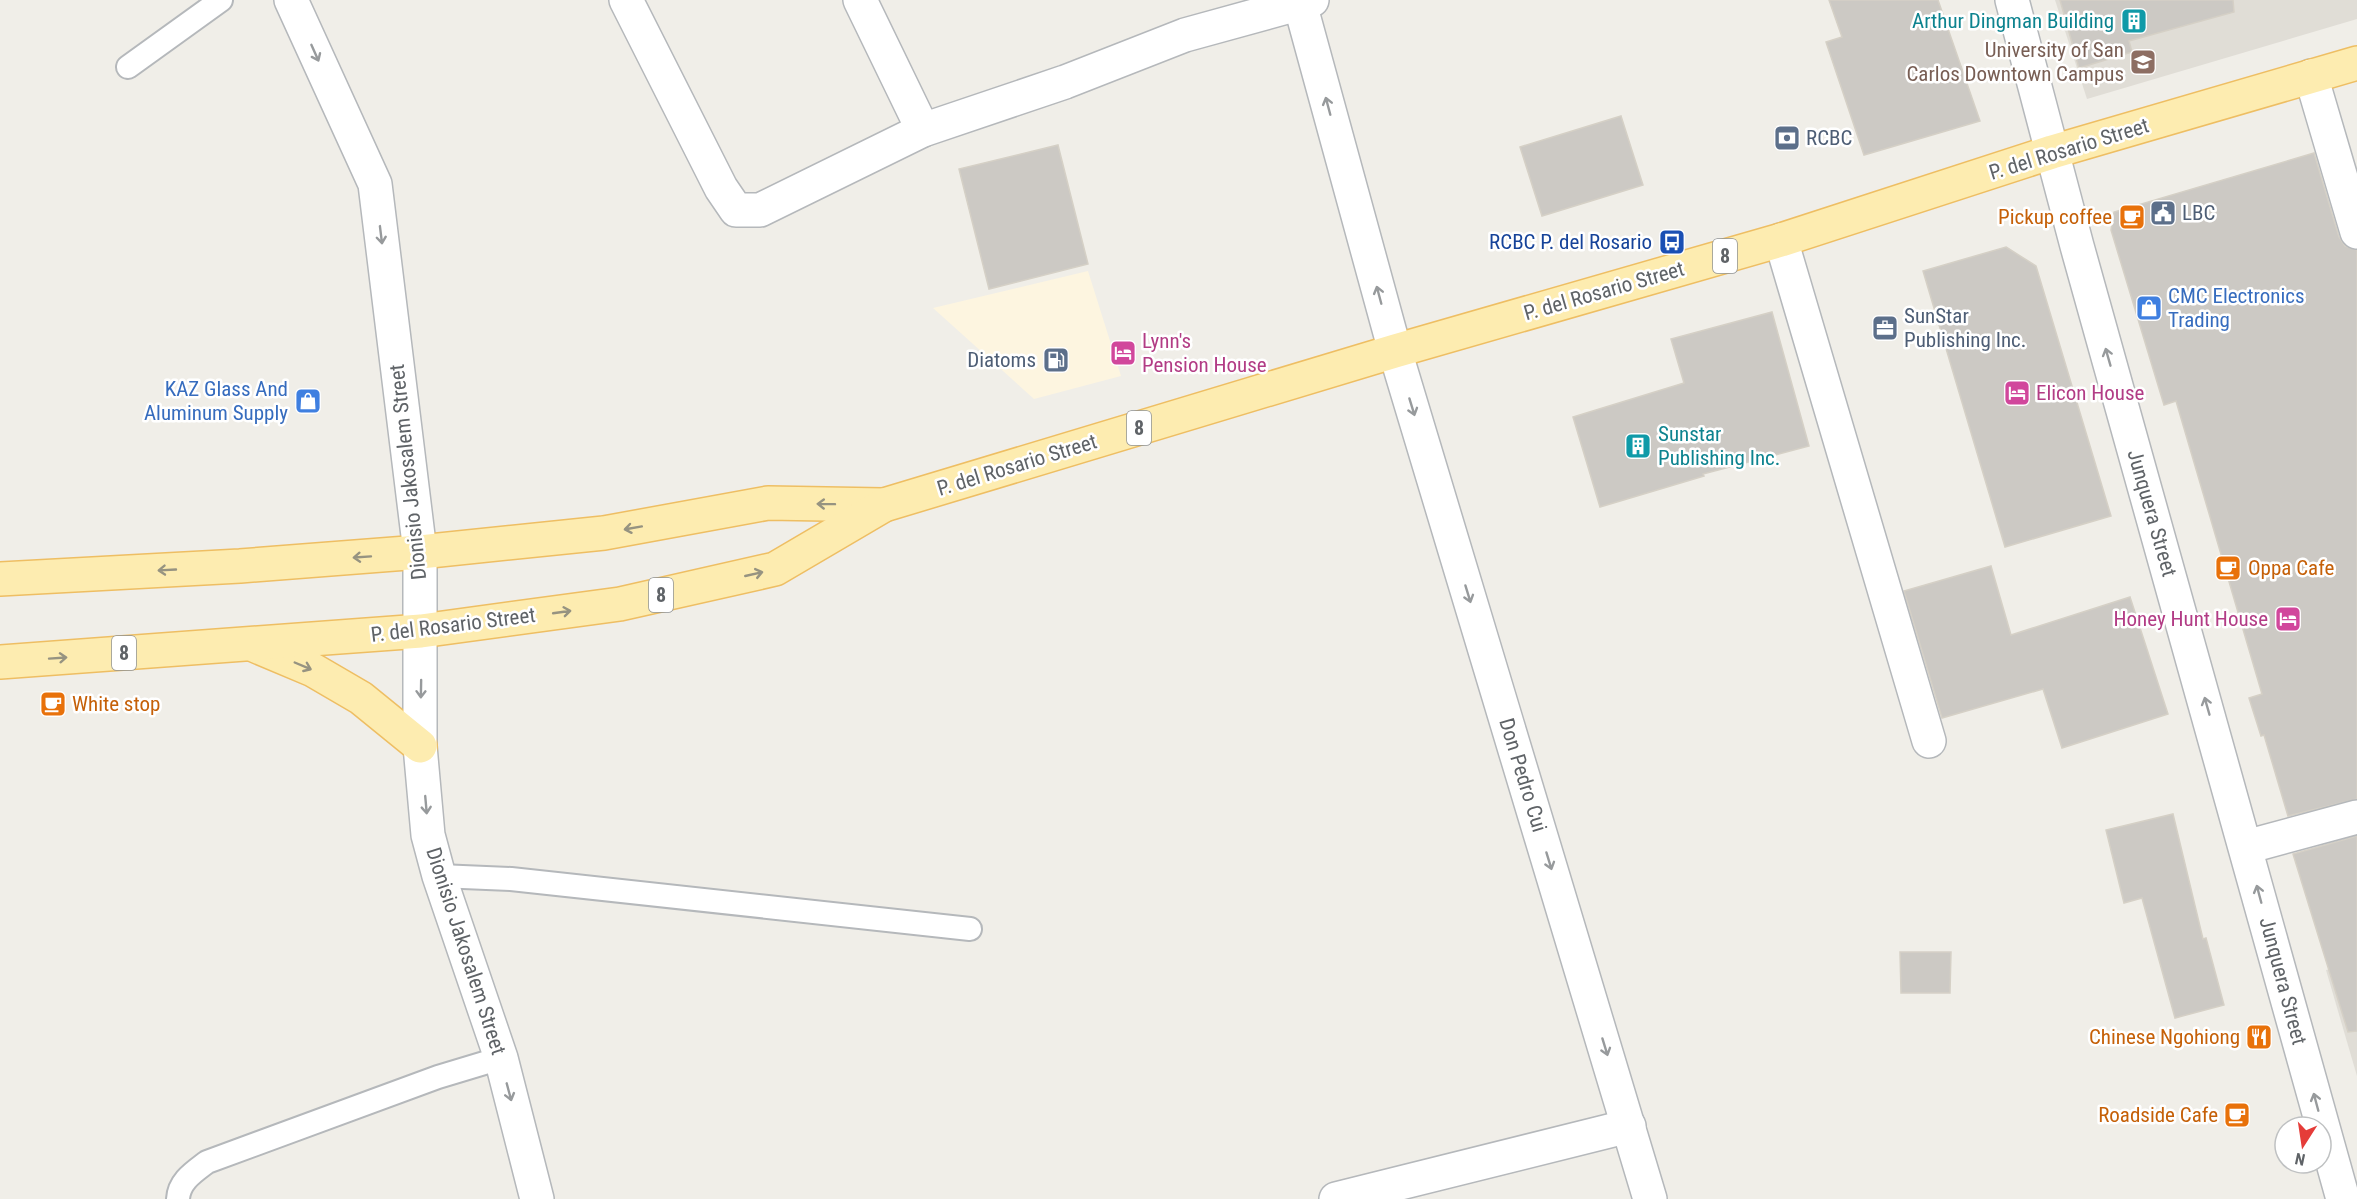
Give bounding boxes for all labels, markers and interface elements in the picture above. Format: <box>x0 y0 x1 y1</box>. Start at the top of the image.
building icon: Arthur Dingman Building <box>2119 6 2149 36</box>
place label: Arthur Dingman Building <box>1912 9 2114 33</box>
place label: University of San Carlos Downtown Campus <box>1906 38 2124 86</box>
one-way arrow <box>310 44 322 62</box>
school or university icon: University of San Carlos Downtown Campus <box>2128 47 2158 77</box>
one-way arrow <box>1321 97 1333 116</box>
street label: P. del Rosario Street <box>1986 113 2152 185</box>
bank icon: RCBC <box>1772 123 1802 153</box>
place label: RCBC <box>1806 126 1852 150</box>
public building icon: LBC <box>2148 198 2178 228</box>
place label: LBC <box>2182 201 2215 225</box>
cafe icon: Pickup coffee <box>2117 202 2147 232</box>
place label: Pickup coffee <box>1998 205 2112 229</box>
one-way arrow <box>376 225 387 244</box>
bus stop icon: RCBC P. del Rosario <box>1657 227 1687 257</box>
place label: RCBC P. del Rosario <box>1489 230 1652 254</box>
road number: 8 <box>1713 239 1737 273</box>
street label: P. del Rosario Street <box>1521 257 1687 325</box>
place label: CMC Electronics Trading <box>2168 284 2305 332</box>
one-way arrow <box>1373 285 1384 304</box>
shop icon: CMC Electronics Trading <box>2134 293 2164 323</box>
place label: SunStar Publishing Inc. <box>1904 304 2026 352</box>
office icon: SunStar Publishing Inc. <box>1870 313 1900 343</box>
place label: Lynn's Pension House <box>1142 329 1267 377</box>
hotel icon: Lynn's Pension House <box>1108 338 1138 368</box>
fuel station icon: Diatoms <box>1041 345 1071 375</box>
one-way arrow <box>2102 347 2114 366</box>
place label: Diatoms <box>967 348 1036 372</box>
street label: Dionisio Jakosalem Street <box>385 363 431 581</box>
place label: KAZ Glass And Aluminum Supply <box>144 377 288 425</box>
hotel icon: Elicon House <box>2002 378 2032 408</box>
place label: Elicon House <box>2036 381 2145 405</box>
shop icon: KAZ Glass And Aluminum Supply <box>293 386 323 416</box>
one-way arrow <box>1407 397 1418 416</box>
road number: 8 <box>1127 411 1151 445</box>
place label: Sunstar Publishing Inc. <box>1658 422 1780 470</box>
street label: P. del Rosario Street <box>934 429 1100 501</box>
building icon: Sunstar Publishing Inc. <box>1623 431 1653 461</box>
street label: Junquera Street <box>2122 447 2182 579</box>
one-way arrow <box>816 498 836 510</box>
one-way arrow <box>623 523 643 534</box>
one-way arrow <box>352 551 372 562</box>
cafe icon: Oppa Cafe <box>2213 553 2243 583</box>
place label: Oppa Cafe <box>2248 556 2335 580</box>
one-way arrow <box>158 564 178 575</box>
one-way arrow <box>743 568 763 579</box>
road number: 8 <box>649 578 673 612</box>
one-way arrow <box>1463 584 1474 603</box>
street label: P. del Rosario Street <box>369 603 537 647</box>
hotel icon: Honey Hunt House <box>2273 604 2303 634</box>
one-way arrow <box>552 606 572 617</box>
place label: Honey Hunt House <box>2113 607 2268 631</box>
road number: 8 <box>112 636 136 670</box>
one-way arrow <box>48 652 68 663</box>
one-way arrow <box>293 661 312 672</box>
one-way arrow <box>415 678 427 698</box>
cafe icon: White stop <box>38 689 68 719</box>
place label: White stop <box>72 692 160 716</box>
one-way arrow <box>2200 697 2212 716</box>
street label: Don Pedro Cui <box>1494 715 1552 835</box>
one-way arrow <box>420 794 431 814</box>
street label: Dionisio Jakosalem Street <box>421 844 511 1058</box>
one-way arrow <box>1544 851 1555 870</box>
one-way arrow <box>2253 885 2264 904</box>
street label: Junquera Street <box>2254 915 2312 1047</box>
restaurant icon: Chinese Ngohiong <box>2244 1022 2274 1052</box>
place label: Chinese Ngohiong <box>2089 1025 2240 1049</box>
one-way arrow <box>1600 1037 1611 1056</box>
one-way arrow <box>504 1082 516 1101</box>
one-way arrow <box>2310 1093 2322 1112</box>
cafe icon: Roadside Cafe <box>2222 1100 2252 1130</box>
place label: Roadside Cafe <box>2098 1103 2218 1127</box>
north arrow <box>2273 1115 2333 1175</box>
text: N <box>2293 1149 2307 1169</box>

